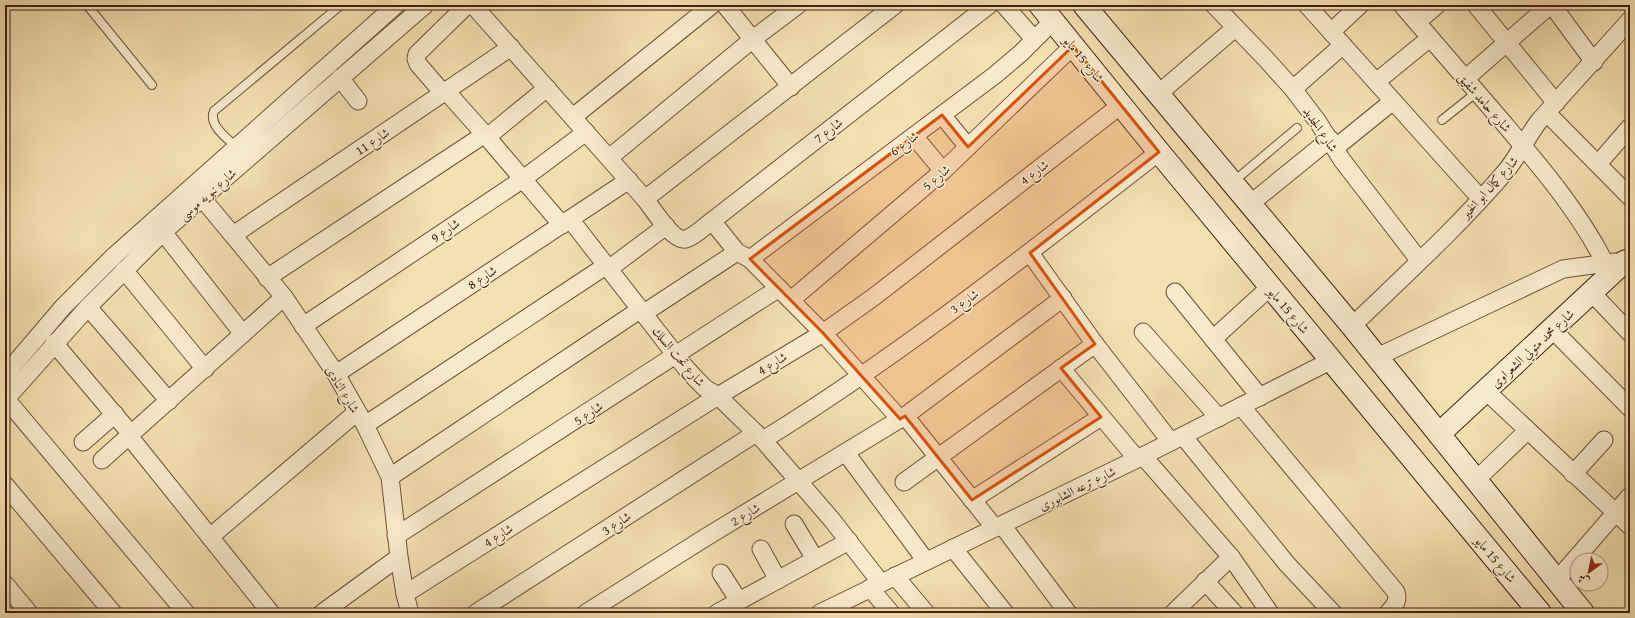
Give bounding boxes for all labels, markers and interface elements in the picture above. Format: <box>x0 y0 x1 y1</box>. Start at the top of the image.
street label: شارع 15 مايو <box>1056 30 1109 88</box>
street label: شارع حامد شفيق <box>1452 68 1516 138</box>
street label: شارع الجديد <box>1297 103 1343 157</box>
street label: شارع 7 <box>810 113 848 149</box>
street label: شارع 11 <box>351 123 394 162</box>
street label: شارع 6 <box>886 126 924 162</box>
street label: شارع كمال ابو الخير <box>1455 152 1524 226</box>
street label: شارع 4 <box>1016 155 1054 191</box>
street label: شارع 5 <box>918 160 956 196</box>
street label: شارع نبويه موسى <box>174 164 242 226</box>
street label: شارع 9 <box>427 214 465 249</box>
street label: شارع 8 <box>464 261 502 296</box>
street label: شارع 15 مايو <box>1261 281 1314 339</box>
street label: شارع 3 <box>946 284 984 320</box>
street label: شارع محمد متولي الشعراوى <box>1486 304 1580 394</box>
street label: شارع تحت السلك <box>646 322 710 392</box>
street label: شارع 4 <box>754 347 792 381</box>
street label: شارع النادى <box>319 362 364 418</box>
street label: شارع 5 <box>570 397 608 432</box>
street label: شارع ترعه الشابورى <box>1035 462 1120 517</box>
street label: شارع 2 <box>727 498 765 532</box>
street label: شارع 3 <box>598 507 636 542</box>
street label: شارع 4 <box>480 519 518 554</box>
street label: شارع 15 مايو <box>1468 530 1521 588</box>
north arrow <box>1569 552 1609 592</box>
text: ش <box>1575 571 1592 590</box>

